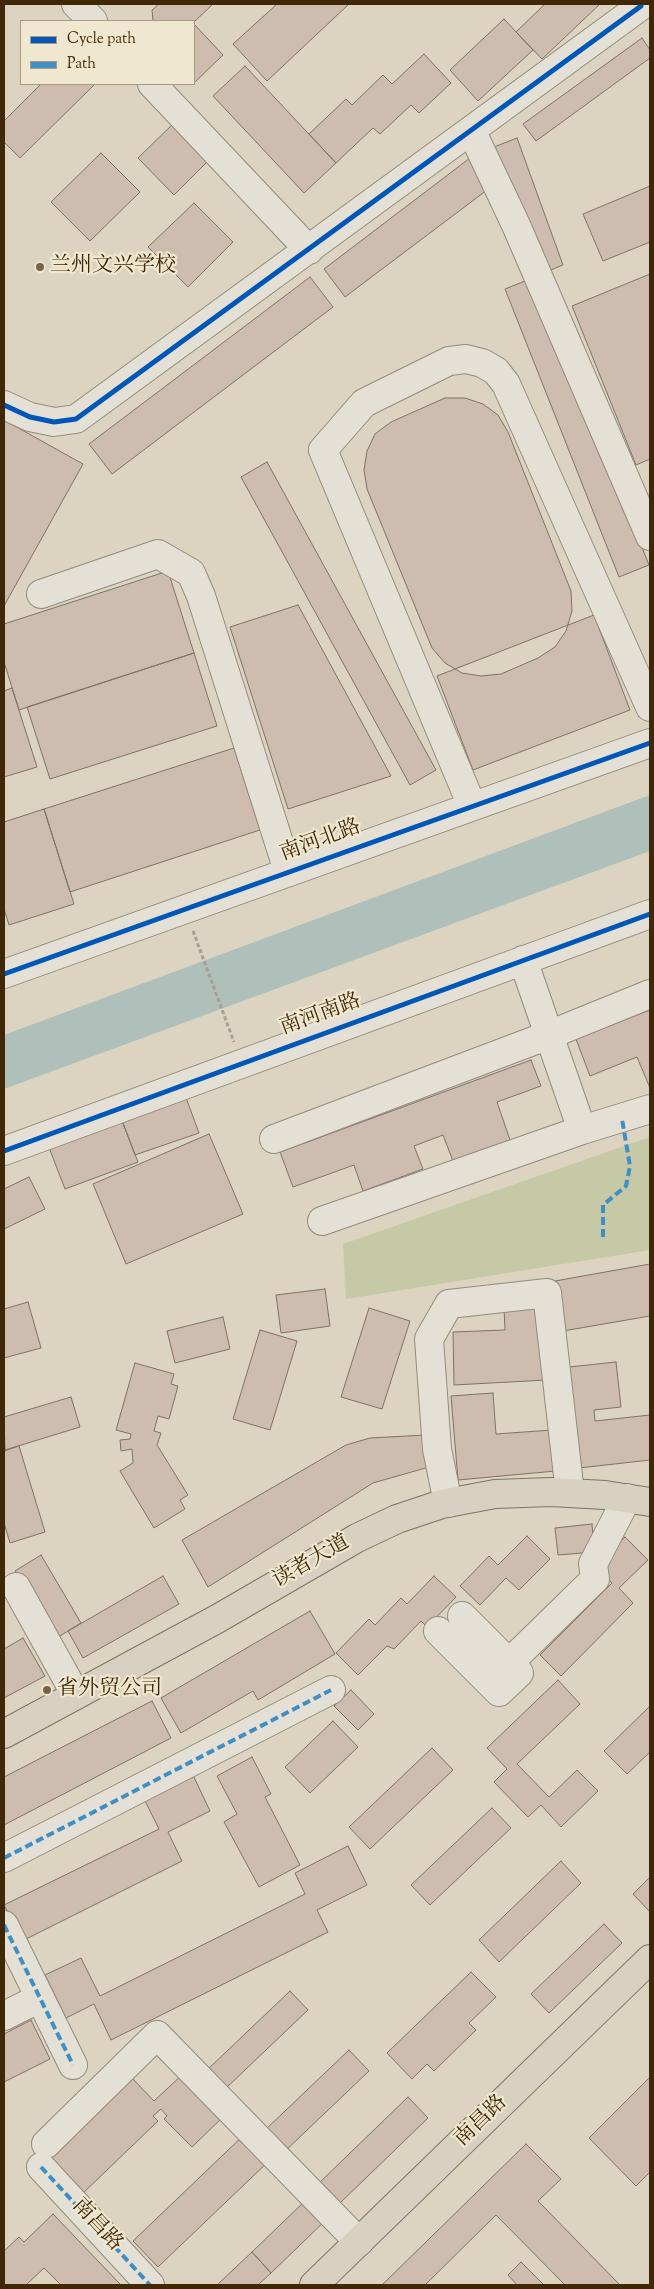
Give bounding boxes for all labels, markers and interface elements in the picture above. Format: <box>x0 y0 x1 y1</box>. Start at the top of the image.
legend <box>20 20 195 85</box>
text: Cycle path <box>67 29 136 50</box>
text: Path <box>67 54 96 75</box>
place label: 兰州文兴学校 <box>50 254 176 280</box>
marker: 兰州文兴学校 <box>34 261 46 273</box>
street label: 南河北路 <box>277 816 365 868</box>
street label: 南河南路 <box>277 990 365 1042</box>
street label: 读者大道 <box>269 1531 355 1595</box>
place label: 省外贸公司 <box>57 1677 162 1703</box>
marker: 省外贸公司 <box>41 1684 53 1696</box>
street label: 南昌路 <box>451 2091 513 2153</box>
street label: 南昌路 <box>65 2194 127 2258</box>

